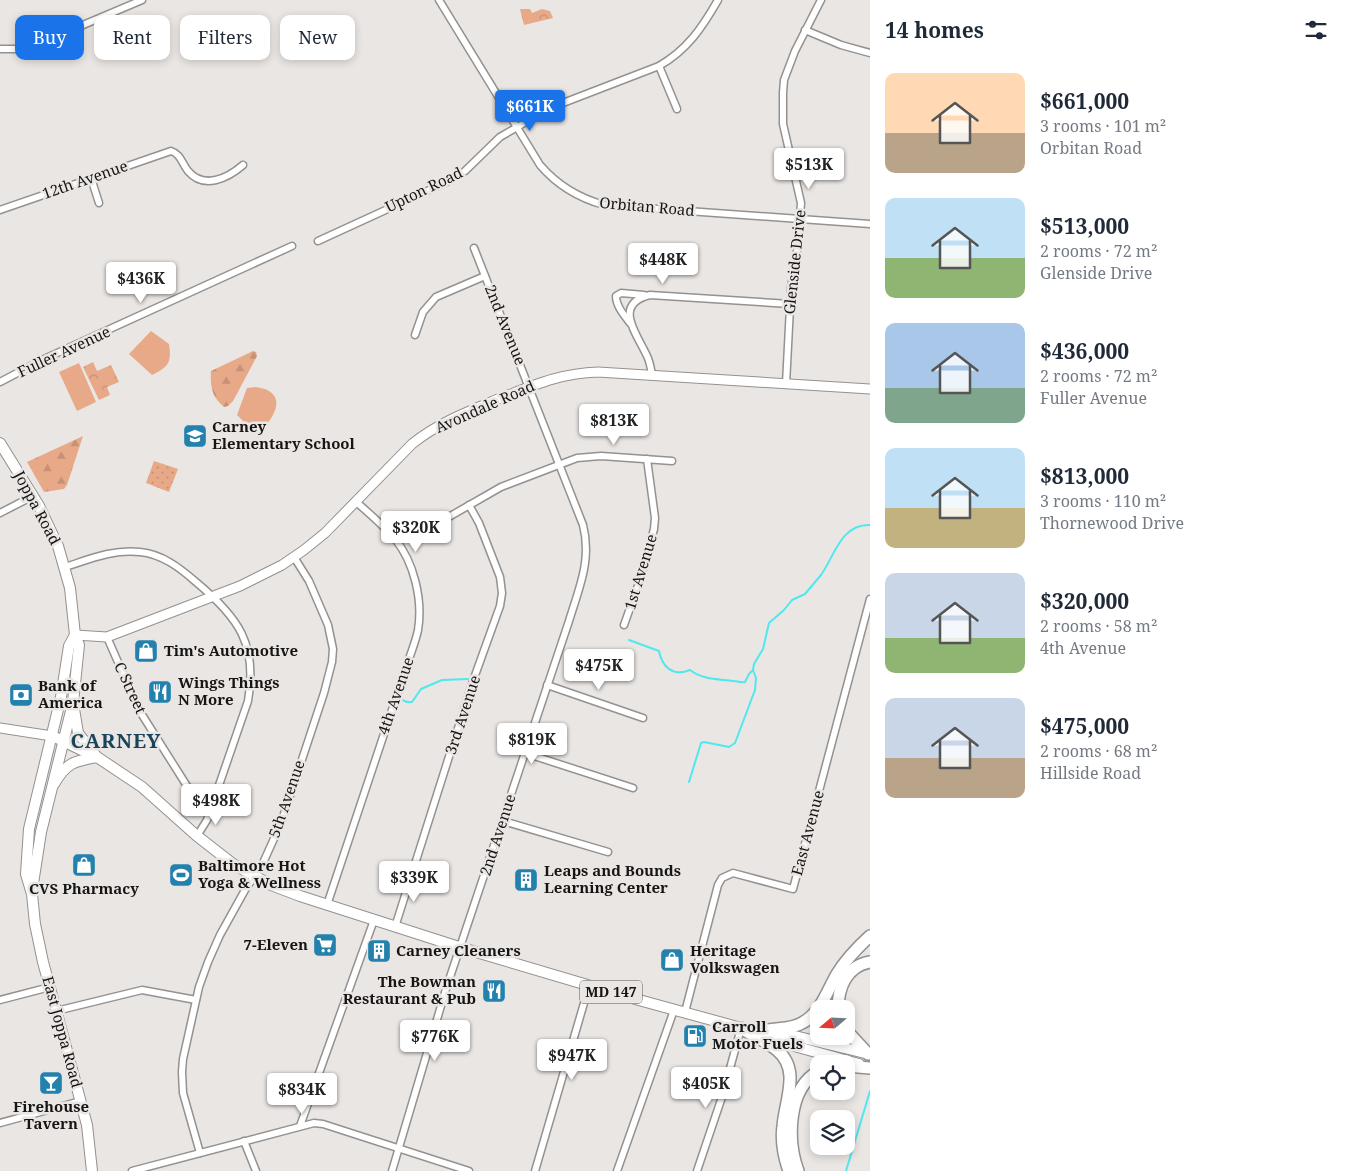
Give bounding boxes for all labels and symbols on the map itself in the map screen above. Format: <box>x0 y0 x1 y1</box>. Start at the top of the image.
pin: $661K <box>495 90 565 132</box>
pin: $513K <box>774 148 844 190</box>
street label: 12th Avenue <box>39 155 130 203</box>
street label: Upton Road <box>382 162 466 216</box>
street label: Orbitan Road <box>599 192 696 220</box>
street label: Glenside Drive <box>779 209 809 315</box>
pin: $448K <box>628 242 698 285</box>
pin: $436K <box>106 262 176 304</box>
street label: 2nd Avenue <box>481 282 531 368</box>
street label: Fuller Avenue <box>14 321 113 381</box>
street label: Avondale Road <box>432 375 538 437</box>
pin: $813K <box>579 404 649 446</box>
place label: Carney Elementary School <box>212 416 356 453</box>
school or university icon: Carney Elementary School <box>182 423 208 449</box>
street label: Joppa Road <box>10 466 66 548</box>
pin: $320K <box>381 510 451 553</box>
street label: 1st Avenue <box>619 532 661 612</box>
shop icon: Tim's Automotive <box>133 638 159 664</box>
place label: Tim's Automotive <box>164 640 298 660</box>
pin: $475K <box>564 648 634 691</box>
street label: 4th Avenue <box>372 654 418 737</box>
street label: C Street <box>110 658 152 717</box>
place label: Wings Things N More <box>178 672 280 709</box>
street label: 3rd Avenue <box>440 673 484 757</box>
place label: Bank of America <box>38 675 103 712</box>
restaurant icon: Wings Things N More <box>147 679 173 705</box>
bank icon: Bank of America <box>8 682 34 708</box>
pin: $819K <box>497 722 567 765</box>
district label: CARNEY <box>71 727 161 754</box>
street label: 5th Avenue <box>263 757 309 840</box>
pin: $498K <box>181 784 251 826</box>
street label: East Avenue <box>786 788 828 878</box>
street label: 2nd Avenue <box>474 791 520 878</box>
shop icon: CVS Pharmacy <box>71 852 97 878</box>
place label: Baltimore Hot Yoga & Wellness <box>198 855 321 892</box>
pin: $339K <box>379 860 449 903</box>
place label: Leaps and Bounds Learning Center <box>544 860 681 897</box>
sports icon: Baltimore Hot Yoga & Wellness <box>168 862 194 888</box>
building icon: Leaps and Bounds Learning Center <box>513 867 539 893</box>
place label: CVS Pharmacy <box>29 878 139 898</box>
supermarket icon: 7-Eleven <box>312 932 338 958</box>
place label: 7-Eleven <box>244 934 308 954</box>
building icon: Carney Cleaners <box>366 938 392 964</box>
place label: Carney Cleaners <box>396 940 521 960</box>
place label: Heritage Volkswagen <box>690 940 780 977</box>
shop icon: Heritage Volkswagen <box>659 947 685 973</box>
place label: The Bowman Restaurant & Pub <box>343 971 476 1008</box>
street label: East Joppa Road <box>38 974 87 1090</box>
restaurant icon: The Bowman Restaurant & Pub <box>481 978 507 1004</box>
road number: MD 147 <box>580 980 642 1004</box>
north arrow <box>810 1000 855 1045</box>
place label: Carroll Motor Fuels <box>712 1016 803 1053</box>
pin: $776K <box>400 1020 470 1062</box>
fuel station icon: Carroll Motor Fuels <box>682 1023 708 1049</box>
pin: $947K <box>537 1038 607 1081</box>
pin: $405K <box>671 1066 741 1109</box>
bar icon: Firehouse Tavern <box>38 1070 64 1096</box>
pin: $834K <box>267 1072 337 1115</box>
place label: Firehouse Tavern <box>13 1096 89 1133</box>

